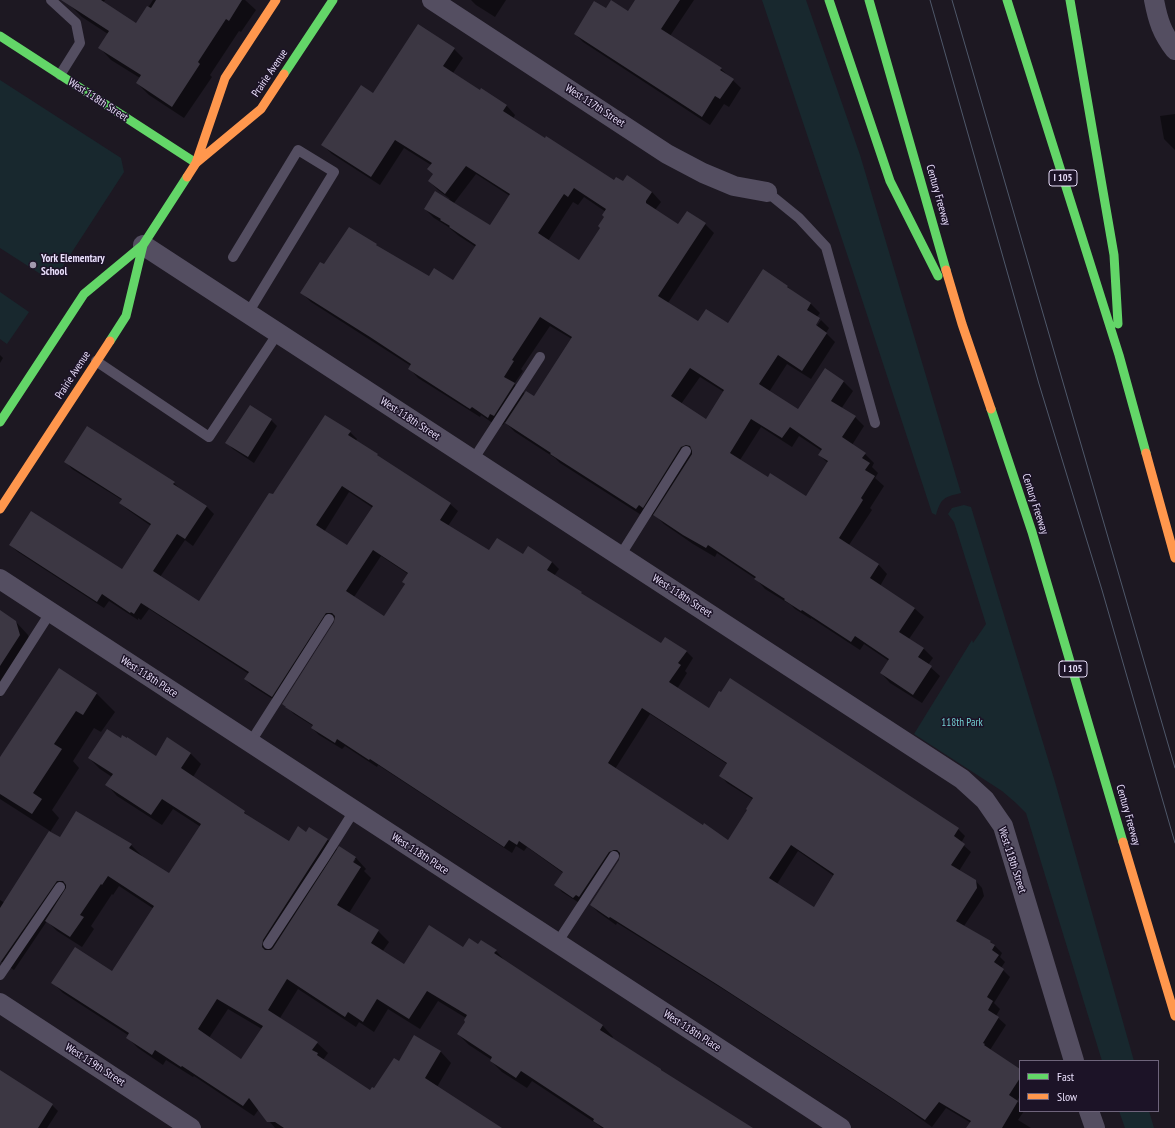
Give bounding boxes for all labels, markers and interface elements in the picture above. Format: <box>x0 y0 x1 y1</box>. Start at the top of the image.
street label: Prairie Avenue <box>249 47 291 99</box>
street label: West 118th Street <box>66 76 130 124</box>
street label: West 117th Street <box>563 82 627 130</box>
street label: Century Freeway <box>923 163 953 227</box>
road number: I 105 <box>1049 170 1077 186</box>
place label: York Elementary School <box>41 252 105 278</box>
marker: York Elementary School <box>28 260 38 270</box>
street label: Prairie Avenue <box>53 349 93 401</box>
street label: West 118th Street <box>378 395 442 443</box>
street label: Century Freeway <box>1019 472 1051 536</box>
street label: West 118th Street <box>650 572 714 620</box>
street label: West 118th Place <box>118 654 180 700</box>
road number: I 105 <box>1059 661 1087 677</box>
park label: 118th Park <box>941 716 983 730</box>
street label: Century Freeway <box>1113 783 1143 847</box>
street label: West 118th Street <box>995 825 1029 895</box>
street label: West 118th Place <box>389 831 451 877</box>
street label: West 118th Place <box>661 1008 723 1054</box>
street label: West 119th Street <box>63 1041 127 1089</box>
legend <box>1019 1060 1159 1112</box>
text: Fast <box>1057 1069 1074 1084</box>
text: Slow <box>1057 1089 1077 1104</box>

